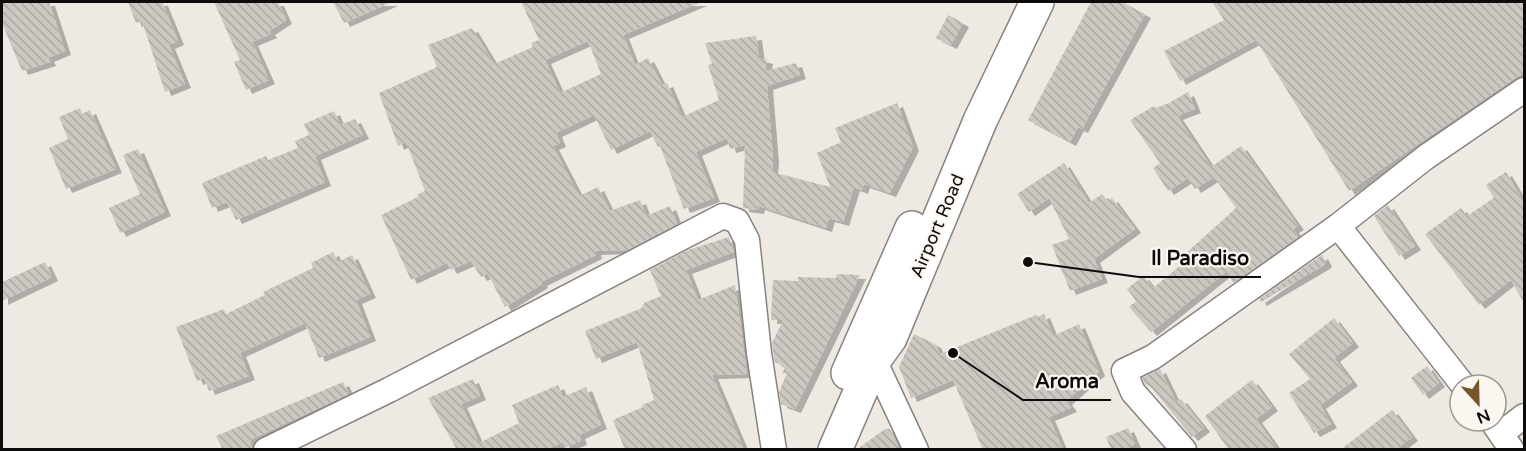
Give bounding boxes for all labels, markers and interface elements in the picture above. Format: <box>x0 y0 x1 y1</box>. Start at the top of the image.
street label: Airport Road <box>905 171 969 281</box>
callout: Il Paradiso <box>1139 239 1261 277</box>
text: Il Paradiso <box>1151 247 1249 271</box>
callout: Aroma <box>1023 362 1111 400</box>
text: Aroma <box>1035 370 1099 394</box>
north arrow <box>1448 373 1508 433</box>
text: N <box>1474 404 1493 428</box>

